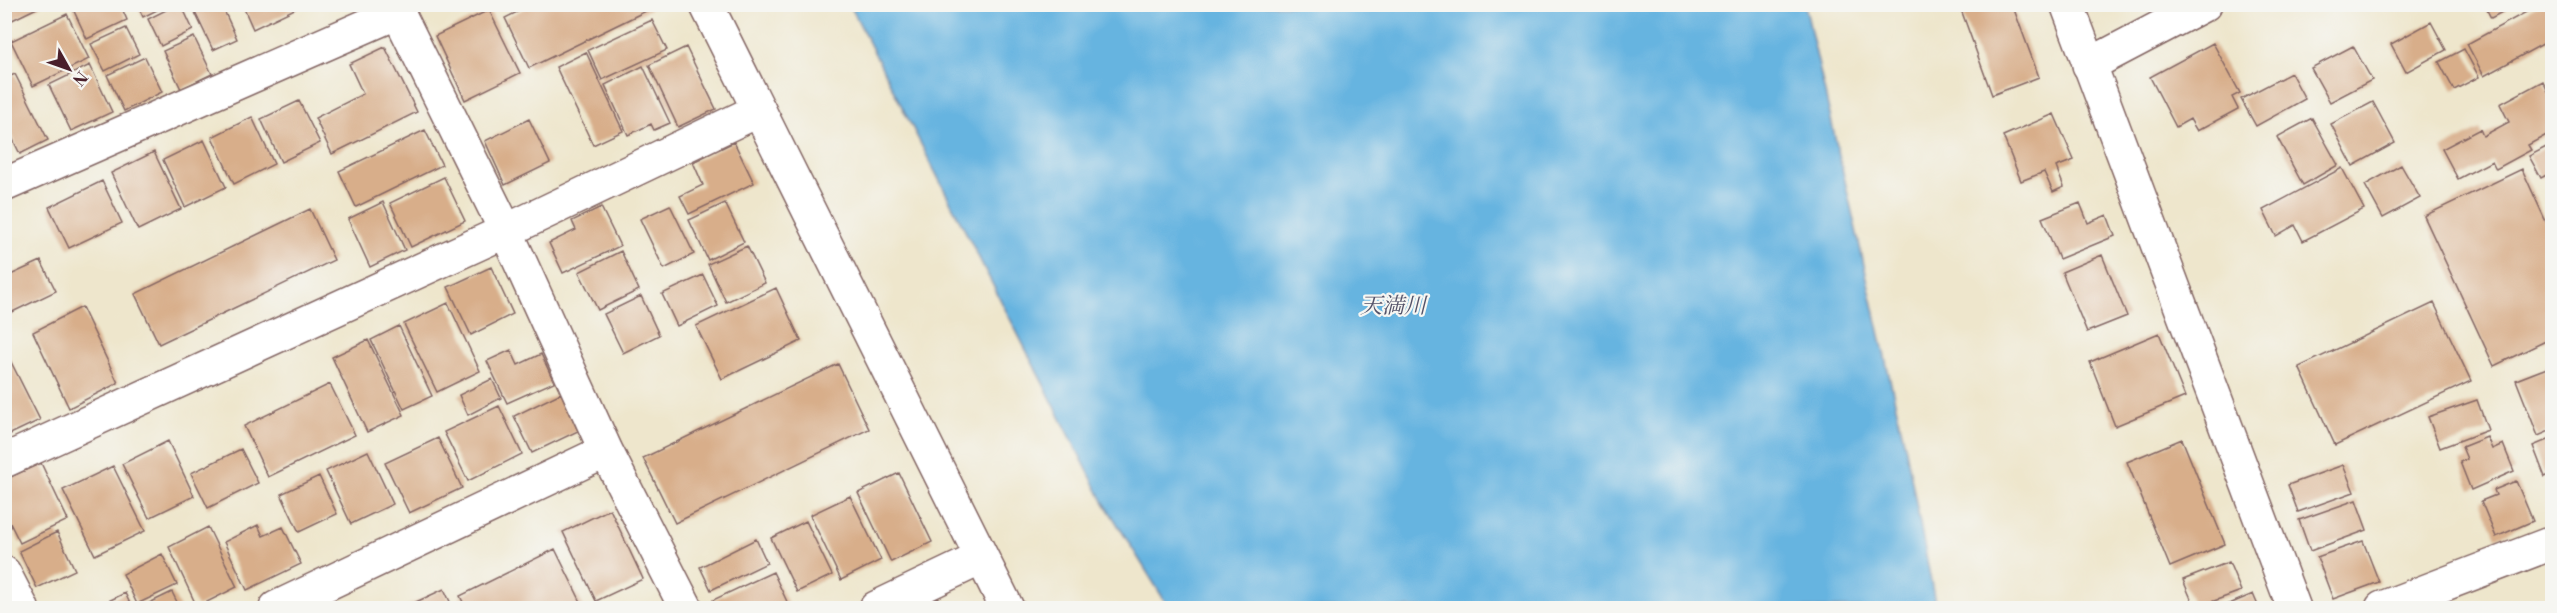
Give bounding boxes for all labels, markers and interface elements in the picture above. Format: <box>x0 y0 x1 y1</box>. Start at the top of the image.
north arrow <box>39 39 99 99</box>
text: N <box>68 67 91 90</box>
water label: 天満川 <box>1360 293 1428 320</box>

